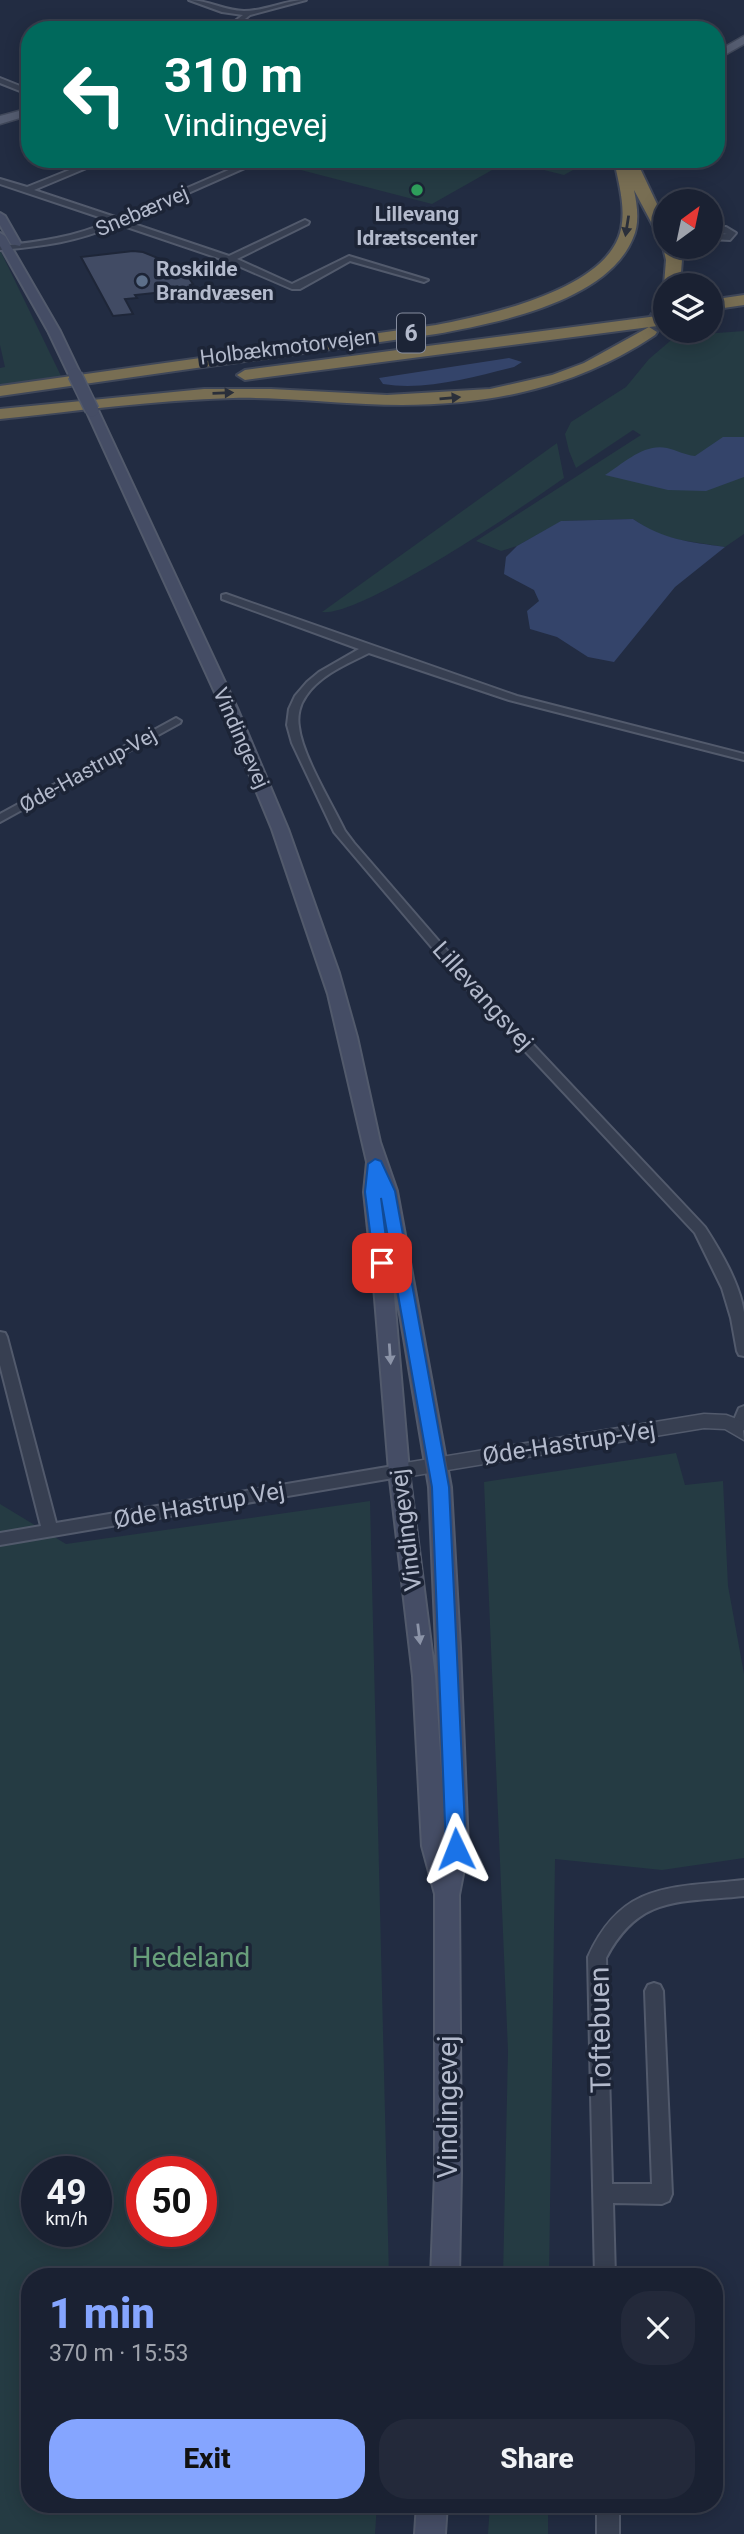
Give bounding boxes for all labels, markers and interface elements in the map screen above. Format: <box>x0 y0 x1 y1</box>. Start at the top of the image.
text: 310 m <box>164 47 303 104</box>
icon: left <box>49 49 140 140</box>
text: Vindingevej <box>164 106 328 144</box>
street label: Snebærvej <box>92 181 192 241</box>
marker: Lillevang Idrætscenter <box>409 182 425 198</box>
north arrow <box>653 189 723 259</box>
map controls <box>653 189 723 343</box>
place label: Lillevang Idrætscenter <box>356 202 478 250</box>
one-way arrow <box>621 215 632 237</box>
place label: Roskilde Brandvæsen <box>156 257 274 305</box>
marker: Roskilde Brandvæsen <box>134 273 150 289</box>
button: layers <box>653 273 723 343</box>
road number: 6 <box>397 314 425 352</box>
street label: Holbækmotorvejen <box>198 324 378 370</box>
one-way arrow <box>212 388 234 399</box>
one-way arrow <box>440 392 462 403</box>
street label: Vindingevej <box>208 684 274 792</box>
street label: Øde-Hastrup-Vej <box>15 722 161 818</box>
street label: Lillevangsvej <box>427 936 539 1056</box>
pin <box>352 1233 412 1293</box>
icon: arrive <box>363 1244 401 1282</box>
one-way arrow <box>385 1344 396 1366</box>
street label: Øde-Hastrup-Vej <box>481 1416 657 1470</box>
street label: Vindingevej <box>385 1467 427 1593</box>
street label: Øde Hastrup Vej <box>111 1476 287 1534</box>
one-way arrow <box>413 1623 424 1645</box>
position arrow <box>419 1812 493 1886</box>
park label: Hedeland <box>132 1941 250 1974</box>
street label: Toftebuen <box>582 1966 618 2094</box>
street label: Vindingevej <box>431 2035 464 2179</box>
speed limit sign: 50 <box>126 2156 217 2247</box>
text: 49 <box>46 2172 87 2213</box>
text: km/h <box>45 2208 88 2229</box>
text: 1 min <box>49 2289 155 2338</box>
button: close <box>621 2291 695 2365</box>
text: 370 m · 15:53 <box>49 2340 188 2367</box>
button: Exit <box>49 2419 365 2499</box>
button: Share <box>379 2419 695 2499</box>

